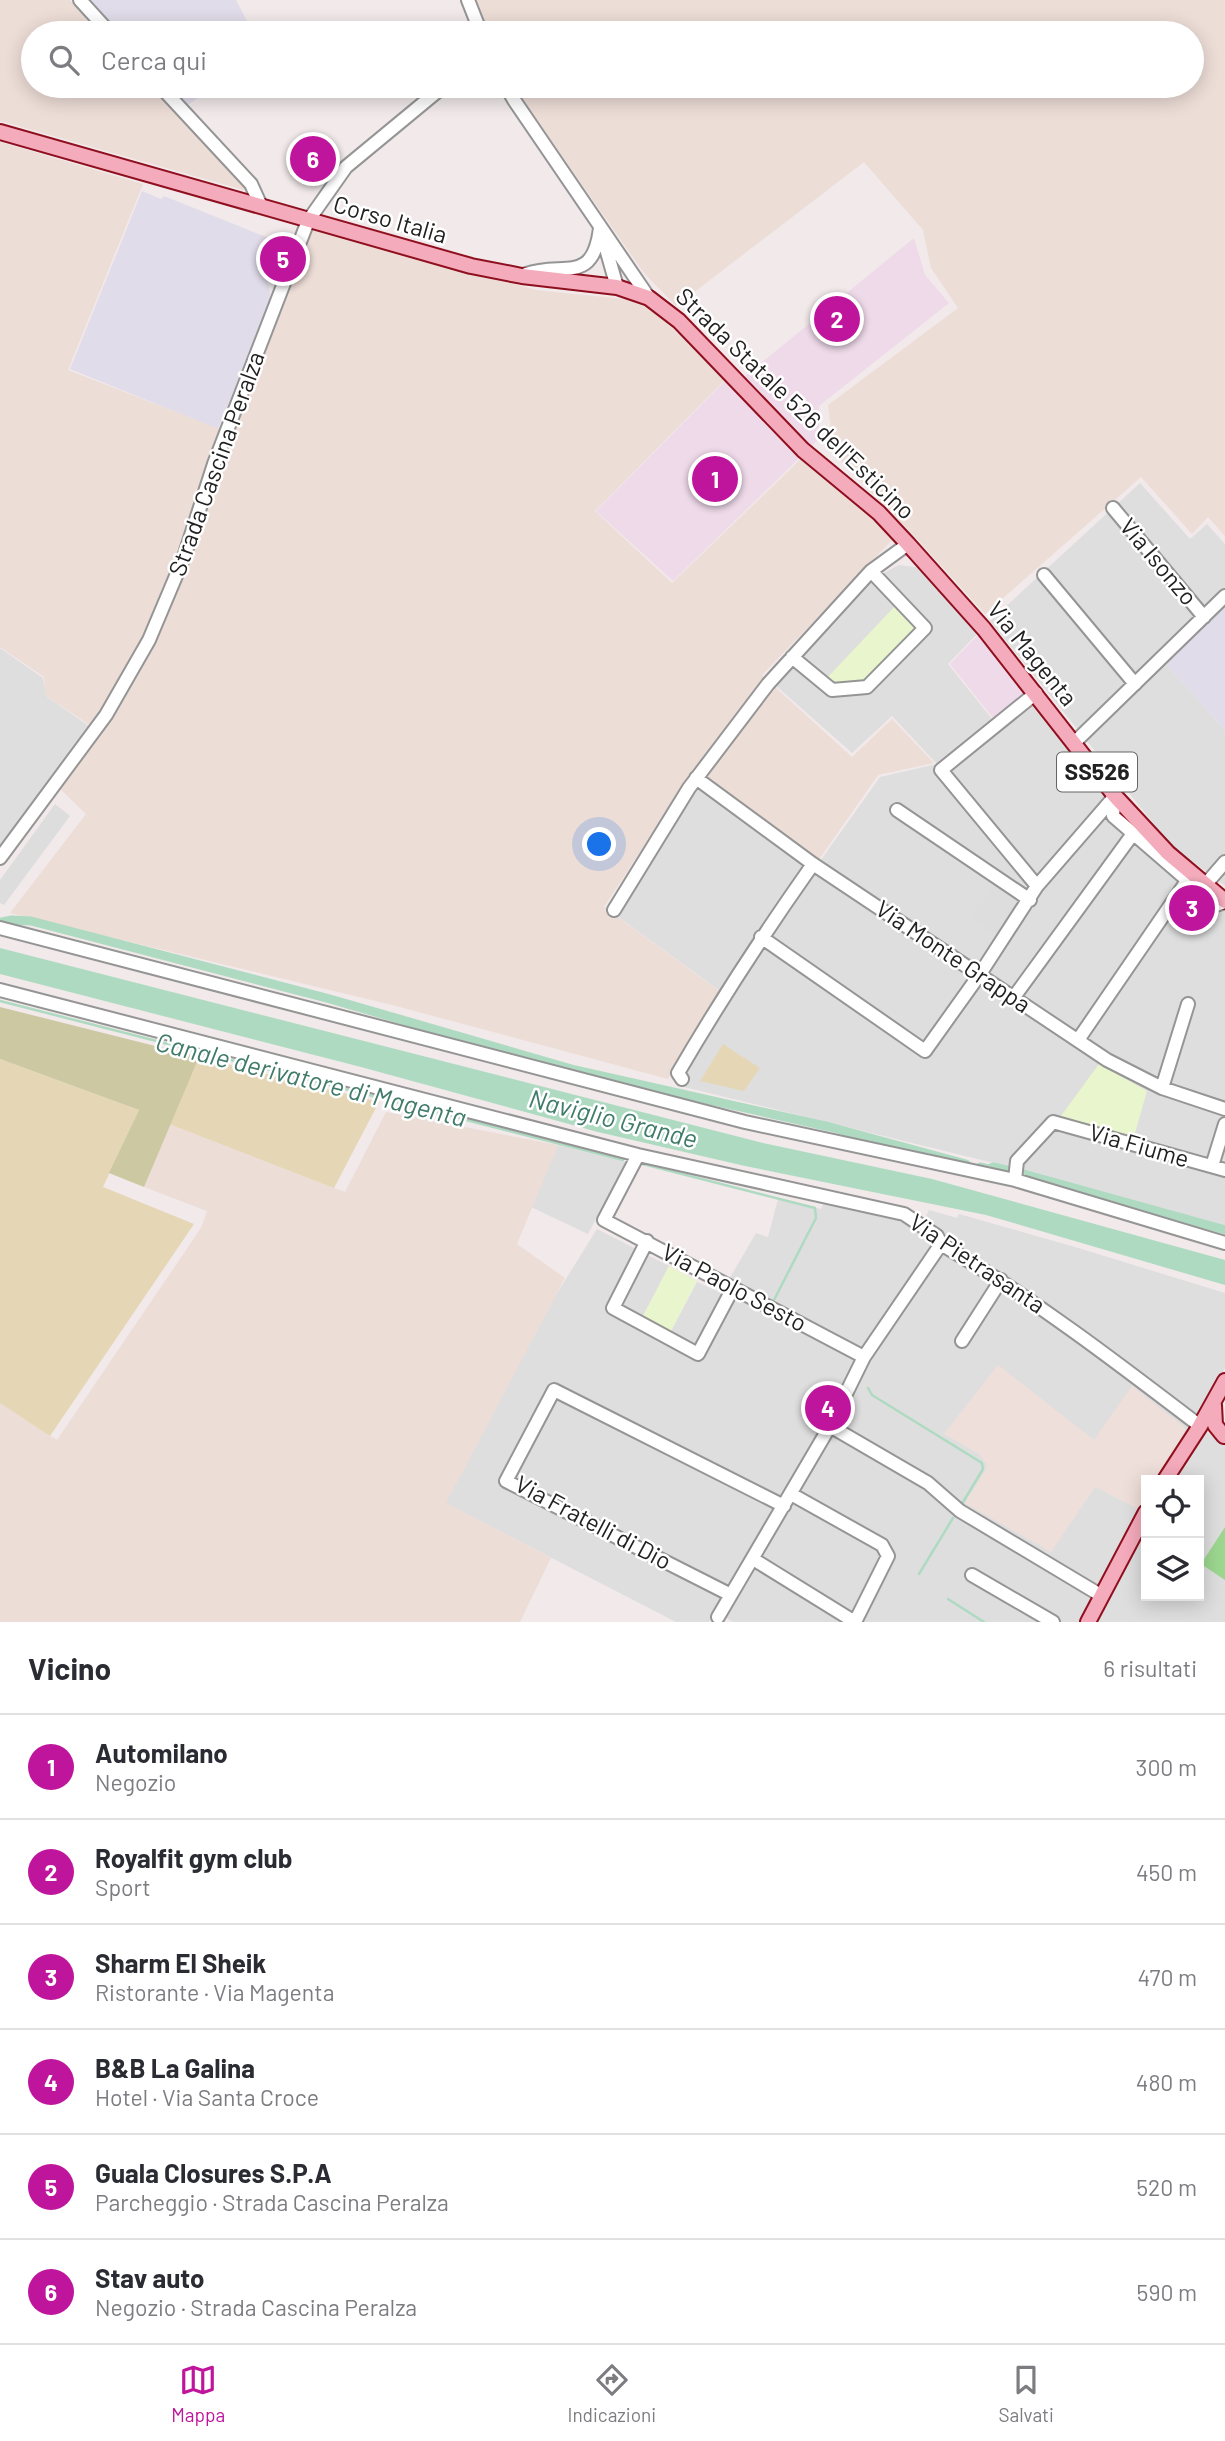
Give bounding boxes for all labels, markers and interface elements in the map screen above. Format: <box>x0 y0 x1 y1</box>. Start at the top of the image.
search box <box>21 21 1204 98</box>
icon: search <box>45 41 83 79</box>
text: Cerca qui <box>101 44 207 75</box>
pin: 6 <box>290 133 336 185</box>
street label: Corso Italia <box>330 189 451 249</box>
pin: 5 <box>260 233 306 285</box>
street label: Strada Statale 526 dell'Esticino <box>670 282 920 526</box>
pin: 2 <box>814 293 860 345</box>
street label: Strada Cascina Peralza <box>161 347 270 580</box>
pin: 1 <box>692 453 738 505</box>
street label: Via Isonzo <box>1114 512 1204 611</box>
street label: Via Magenta <box>982 595 1084 711</box>
road number: SS526 <box>1057 752 1137 792</box>
your location <box>582 827 616 861</box>
pin: 3 <box>1169 882 1215 934</box>
street label: Via Monte Grappa <box>871 893 1037 1018</box>
water label: Canale derivatore di Magenta <box>153 1025 470 1132</box>
water label: Naviglio Grande <box>526 1082 701 1153</box>
street label: Via Fiume <box>1086 1117 1193 1173</box>
street label: Via Pietrasanta <box>904 1207 1051 1319</box>
street label: Via Paolo Sesto <box>657 1236 812 1337</box>
pin: 4 <box>805 1382 851 1434</box>
street label: Via Fratelli di Dio <box>511 1468 677 1575</box>
map controls <box>1141 1475 1204 1601</box>
button: locate <box>1141 1475 1204 1538</box>
button: layers <box>1141 1538 1204 1601</box>
text: Vicino <box>28 1650 111 1686</box>
text: 6 risultati <box>1103 1654 1197 1682</box>
text: Automilano <box>95 1737 228 1768</box>
text: 1 <box>47 1753 55 1781</box>
text: 300 m <box>1136 1753 1197 1781</box>
text: Negozio <box>95 1768 176 1796</box>
text: Royalfit gym club <box>95 1842 292 1873</box>
text: 2 <box>45 1858 57 1886</box>
text: 450 m <box>1136 1858 1197 1886</box>
text: Sport <box>95 1873 151 1901</box>
text: Sharm El Sheik <box>95 1947 266 1978</box>
text: 3 <box>45 1963 57 1991</box>
text: 470 m <box>1138 1963 1197 1991</box>
text: Ristorante · Via Magenta <box>95 1978 334 2006</box>
text: B&B La Galina <box>95 2052 255 2083</box>
text: 4 <box>44 2068 58 2096</box>
text: 480 m <box>1136 2068 1197 2096</box>
text: Hotel · Via Santa Croce <box>95 2083 319 2111</box>
text: Guala Closures S.P.A <box>95 2157 332 2188</box>
text: 5 <box>45 2173 57 2201</box>
text: 520 m <box>1136 2173 1197 2201</box>
text: Parcheggio · Strada Cascina Peralza <box>95 2188 449 2216</box>
text: Stav auto <box>95 2262 205 2293</box>
text: 6 <box>45 2278 57 2306</box>
text: 590 m <box>1137 2278 1197 2306</box>
text: Negozio · Strada Cascina Peralza <box>95 2293 417 2321</box>
tab: Mappa <box>171 2361 225 2426</box>
tab: Indicazioni <box>568 2361 656 2426</box>
tab: Salvati <box>998 2361 1054 2426</box>

